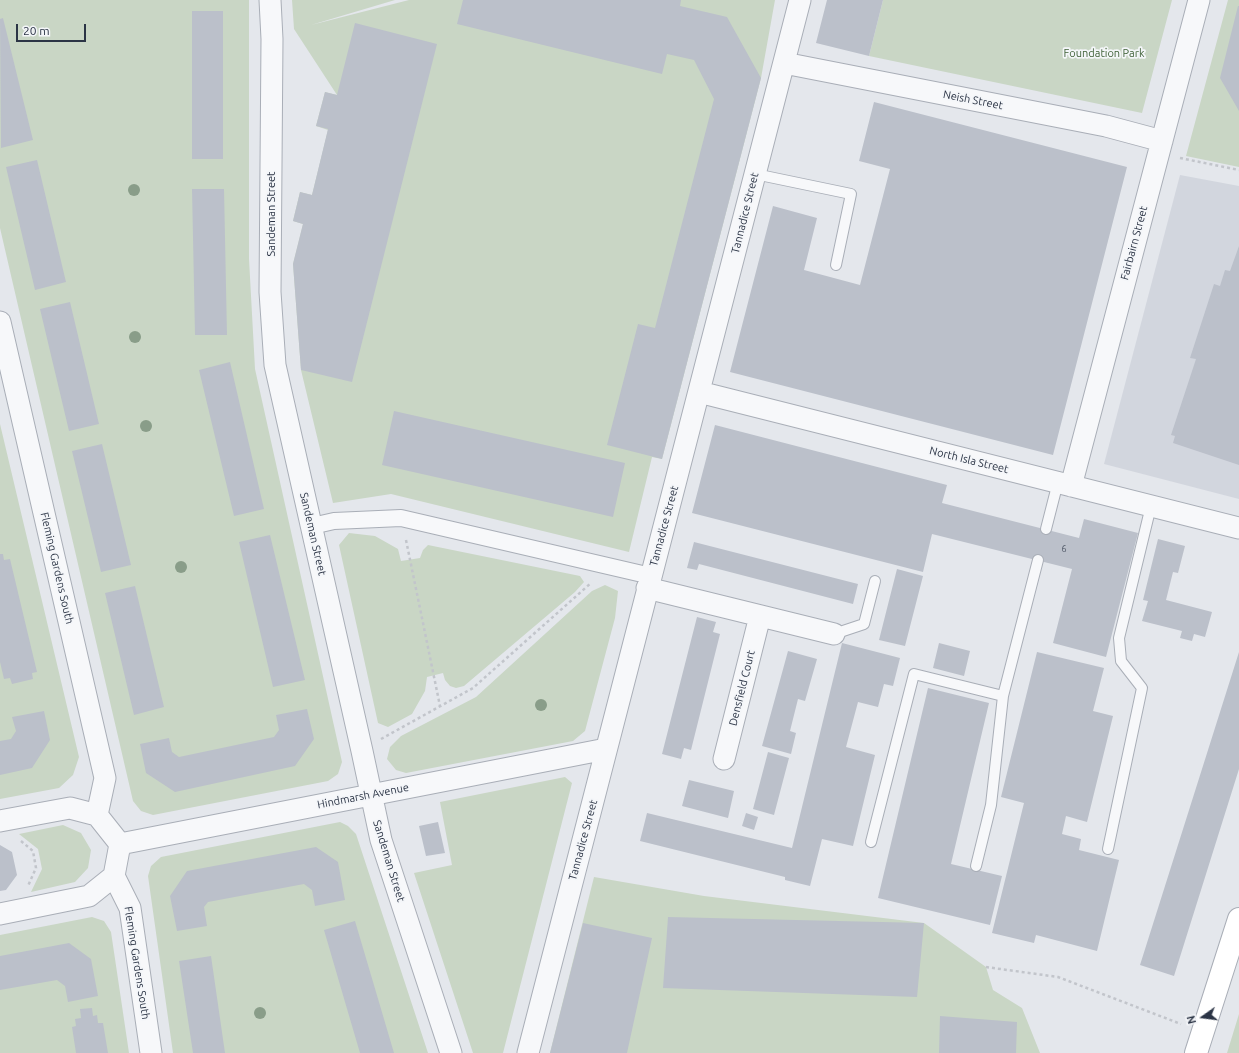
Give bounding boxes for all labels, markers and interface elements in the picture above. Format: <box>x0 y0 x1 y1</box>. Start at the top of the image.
scale bar <box>18 16 88 42</box>
text: 20 m <box>23 24 50 37</box>
park label: Foundation Park <box>1064 46 1144 60</box>
street label: Neish Street <box>942 88 1004 112</box>
street label: Tannadice Street <box>729 171 761 255</box>
street label: Sandeman Street <box>264 172 278 256</box>
street label: Fairbairn Street <box>1118 204 1150 282</box>
street label: North Isla Street <box>928 444 1010 476</box>
street label: Tannadice Street <box>647 484 681 568</box>
street label: Sandeman Street <box>297 491 329 577</box>
street label: Fleming Gardens South <box>38 511 76 625</box>
house number: 6 <box>1061 544 1067 554</box>
street label: Densfield Court <box>726 649 758 727</box>
street label: Hindmarsh Avenue <box>316 781 410 811</box>
street label: Tannadice Street <box>566 798 600 882</box>
street label: Sandeman Street <box>370 818 408 904</box>
street label: Fleming Gardens South <box>122 906 152 1020</box>
north arrow <box>1183 997 1223 1037</box>
text: N <box>1185 1014 1198 1025</box>

